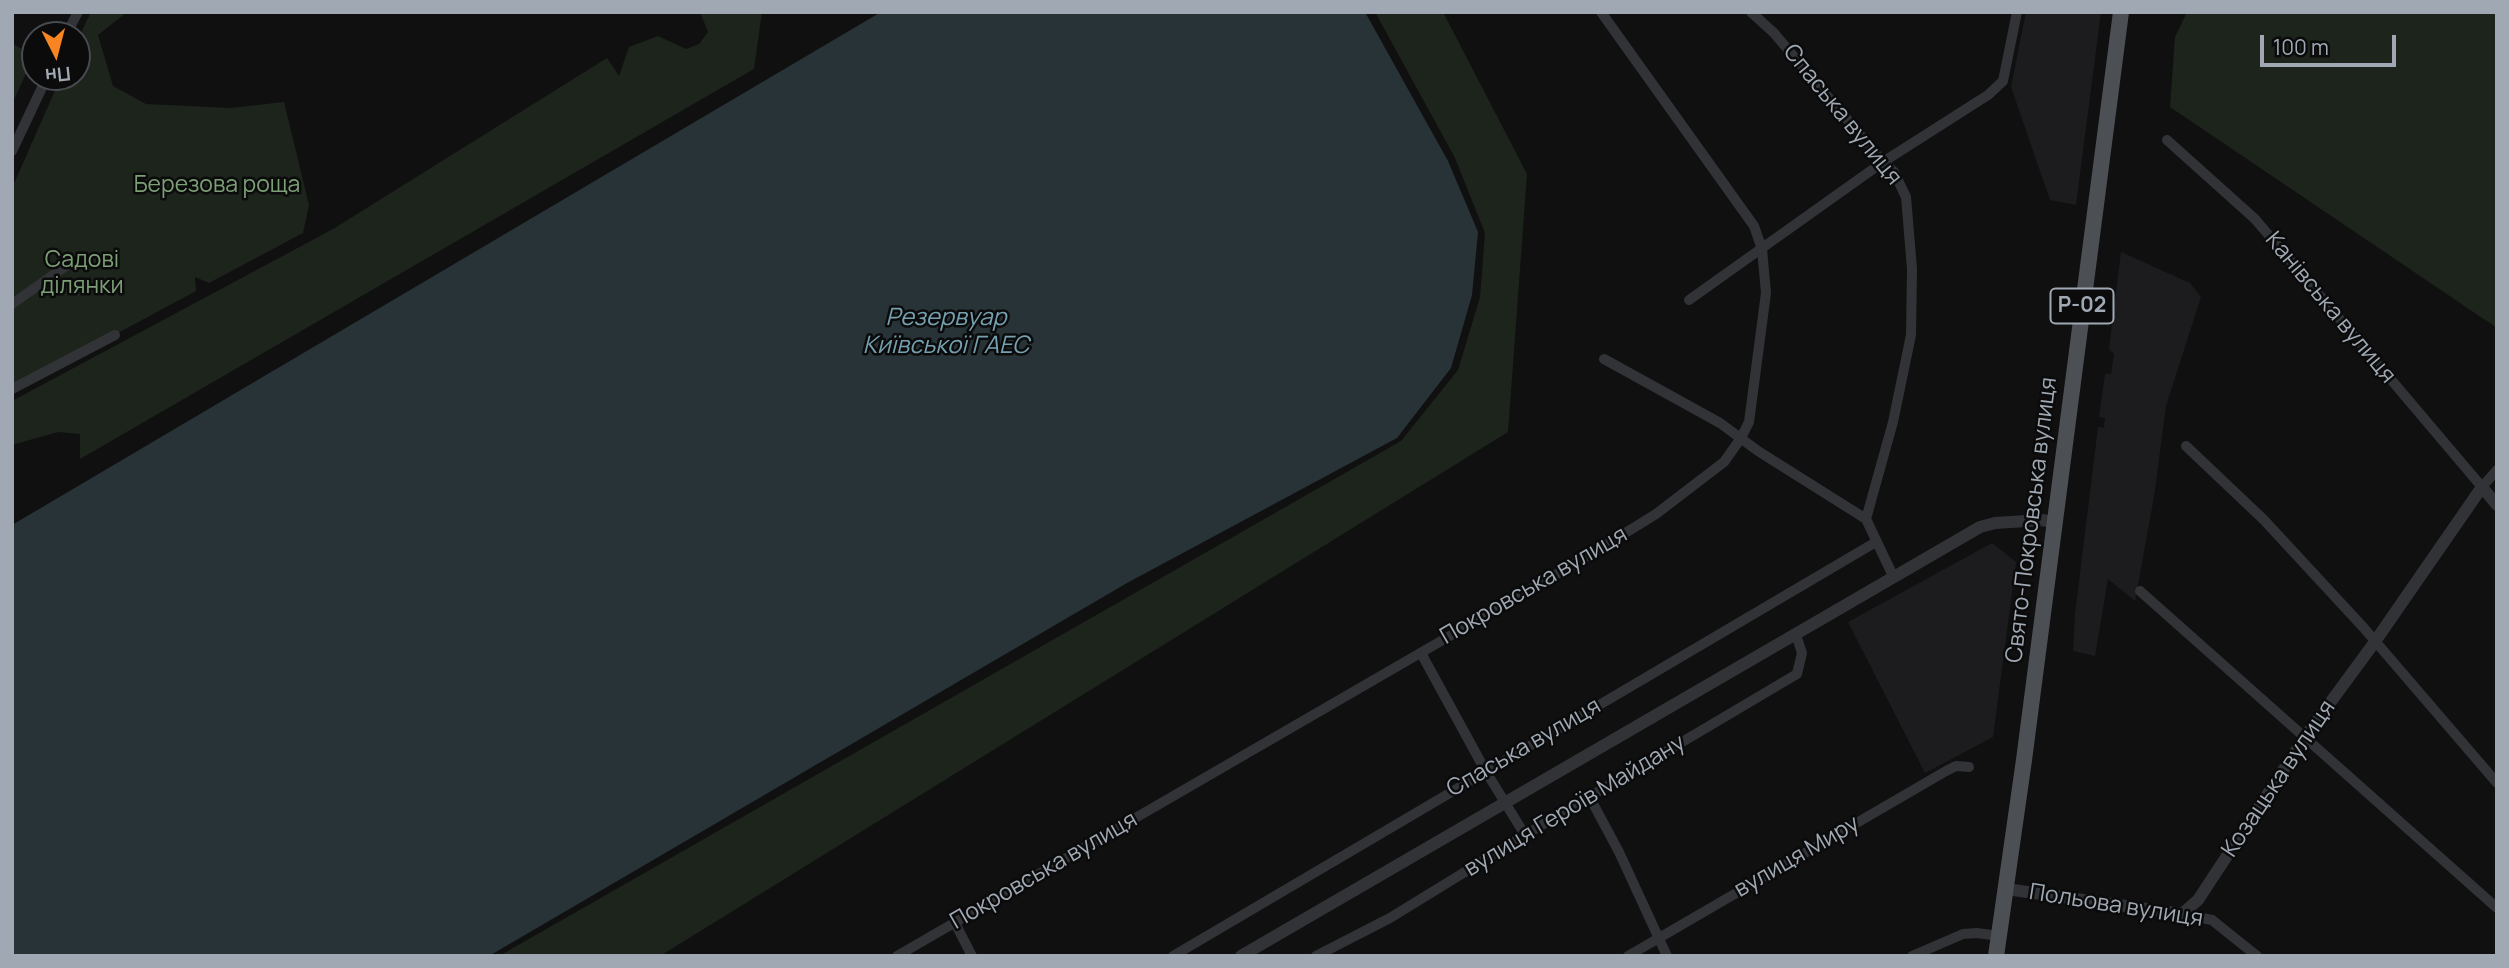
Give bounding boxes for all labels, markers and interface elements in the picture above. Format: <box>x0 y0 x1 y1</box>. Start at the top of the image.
north arrow <box>21 21 91 91</box>
scale bar <box>2264 21 2400 65</box>
text: 100 m <box>2273 33 2329 61</box>
street label: Спаська вулиця <box>1777 39 1907 191</box>
text: Пн <box>44 61 72 89</box>
park label: Березова роща <box>134 172 300 200</box>
street label: Канівська вулиця <box>2259 227 2401 389</box>
park label: Садові ділянки <box>40 247 124 301</box>
road number: Р-02 <box>2050 288 2114 324</box>
water label: Резервуар Київської ГАЕС <box>863 304 1029 360</box>
street label: Свято-Покровська вулиця <box>2001 376 2063 664</box>
street label: Покровська вулиця <box>1436 521 1632 651</box>
street label: Спаська вулиця <box>1442 693 1606 803</box>
street label: Козацька вулиця <box>2216 695 2342 863</box>
street label: вулиця Героїв Майдану <box>1460 729 1690 883</box>
street label: Покровська вулиця <box>946 806 1142 936</box>
street label: вулиця Миру <box>1730 810 1864 904</box>
street label: Польова вулиця <box>2027 879 2205 933</box>

